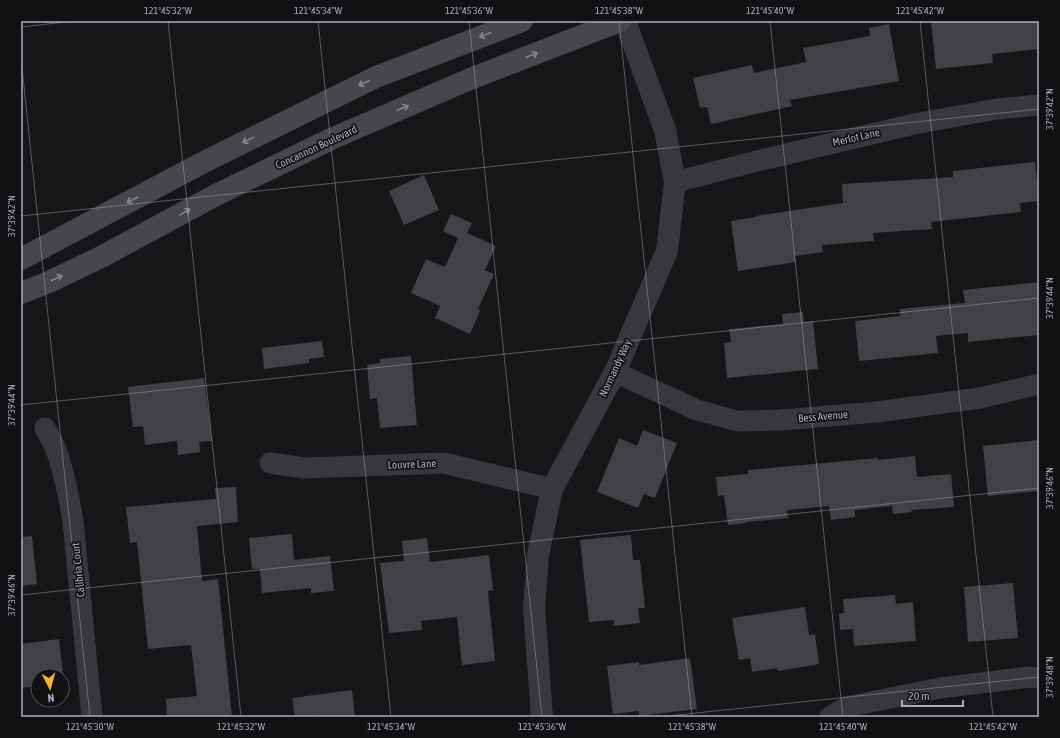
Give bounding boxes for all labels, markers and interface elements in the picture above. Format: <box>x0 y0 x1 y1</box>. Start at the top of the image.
text: 121°45'32"W <box>144 5 193 16</box>
text: 121°45'34"W <box>294 5 343 16</box>
text: 121°45'36"W <box>445 5 494 16</box>
text: 121°45'38"W <box>595 5 644 16</box>
text: 121°45'40"W <box>746 5 795 16</box>
text: 121°45'42"W <box>896 5 945 16</box>
one-way arrow <box>480 31 492 39</box>
one-way arrow <box>526 51 538 59</box>
one-way arrow <box>359 79 371 87</box>
text: 37°39'42"N <box>1044 88 1055 130</box>
one-way arrow <box>397 104 409 111</box>
street label: Concannon Boulevard <box>273 123 359 171</box>
street label: Merlot Lane <box>831 126 881 148</box>
one-way arrow <box>242 137 254 144</box>
text: 37°39'42"N <box>6 195 17 237</box>
one-way arrow <box>127 197 139 204</box>
one-way arrow <box>179 207 191 215</box>
one-way arrow <box>51 274 63 281</box>
text: 37°39'44"N <box>1044 277 1055 319</box>
street label: Normandy Way <box>596 337 634 399</box>
text: 37°39'44"N <box>6 384 17 426</box>
street label: Bess Avenue <box>798 408 848 424</box>
street label: Louvre Lane <box>387 457 437 471</box>
text: 37°39'46"N <box>1044 467 1055 509</box>
street label: Calibria Court <box>69 542 87 598</box>
text: 37°39'46"N <box>6 574 17 616</box>
text: 37°39'48"N <box>1044 656 1055 698</box>
north arrow <box>30 668 70 708</box>
scale bar <box>902 682 963 708</box>
text: 20 m <box>908 689 930 703</box>
text: N <box>47 692 55 704</box>
text: 121°45'30"W <box>66 721 115 732</box>
text: 121°45'32"W <box>217 721 266 732</box>
text: 121°45'34"W <box>367 721 416 732</box>
text: 121°45'36"W <box>518 721 567 732</box>
text: 121°45'38"W <box>668 721 717 732</box>
text: 121°45'40"W <box>819 721 868 732</box>
text: 121°45'42"W <box>969 721 1018 732</box>

